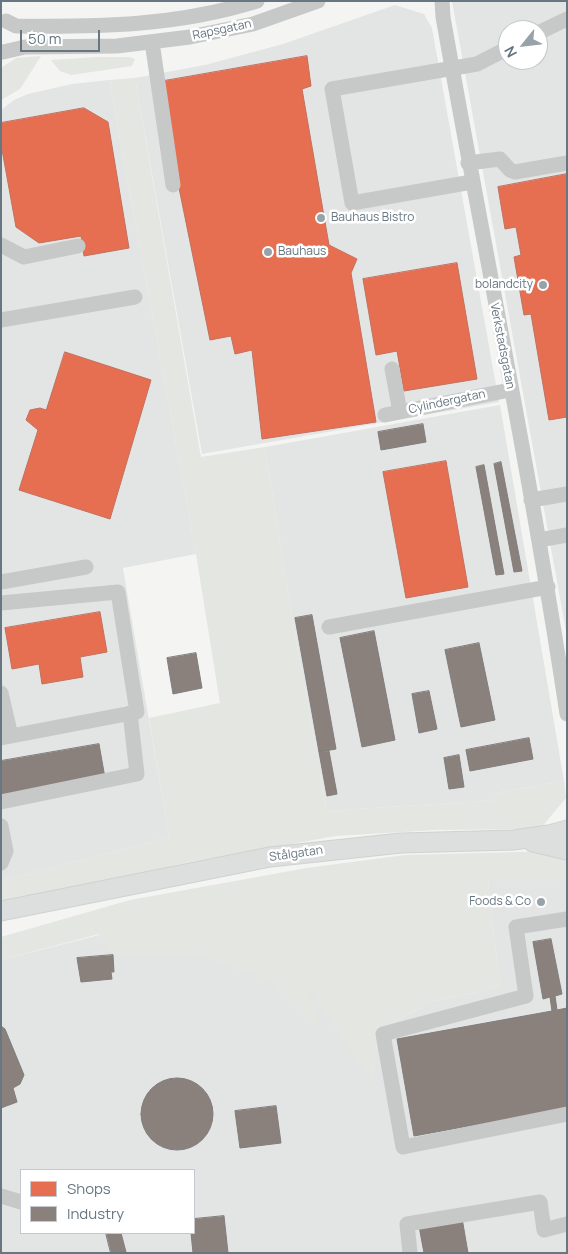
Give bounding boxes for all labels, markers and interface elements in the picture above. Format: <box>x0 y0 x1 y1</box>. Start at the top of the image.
street label: Rapsgatan <box>191 17 253 43</box>
scale bar <box>22 20 102 52</box>
north arrow <box>498 20 548 70</box>
text: 50 m <box>28 28 62 49</box>
text: N <box>500 43 521 61</box>
place label: Bauhaus Bistro <box>331 211 414 225</box>
marker: Bauhaus Bistro <box>315 212 327 224</box>
place label: Bauhaus <box>278 245 326 259</box>
marker: Bauhaus <box>262 246 274 258</box>
place label: bolandcity <box>475 278 533 292</box>
marker: bolandcity <box>537 279 549 291</box>
street label: Verkstadsgatan <box>487 302 517 390</box>
street label: Cylindergatan <box>407 387 487 417</box>
street label: Stålgatan <box>268 843 324 865</box>
place label: Foods & Co <box>469 895 531 909</box>
marker: Foods & Co <box>535 896 547 908</box>
legend <box>20 1169 195 1234</box>
text: Shops <box>67 1178 111 1199</box>
text: Industry <box>67 1203 124 1224</box>

